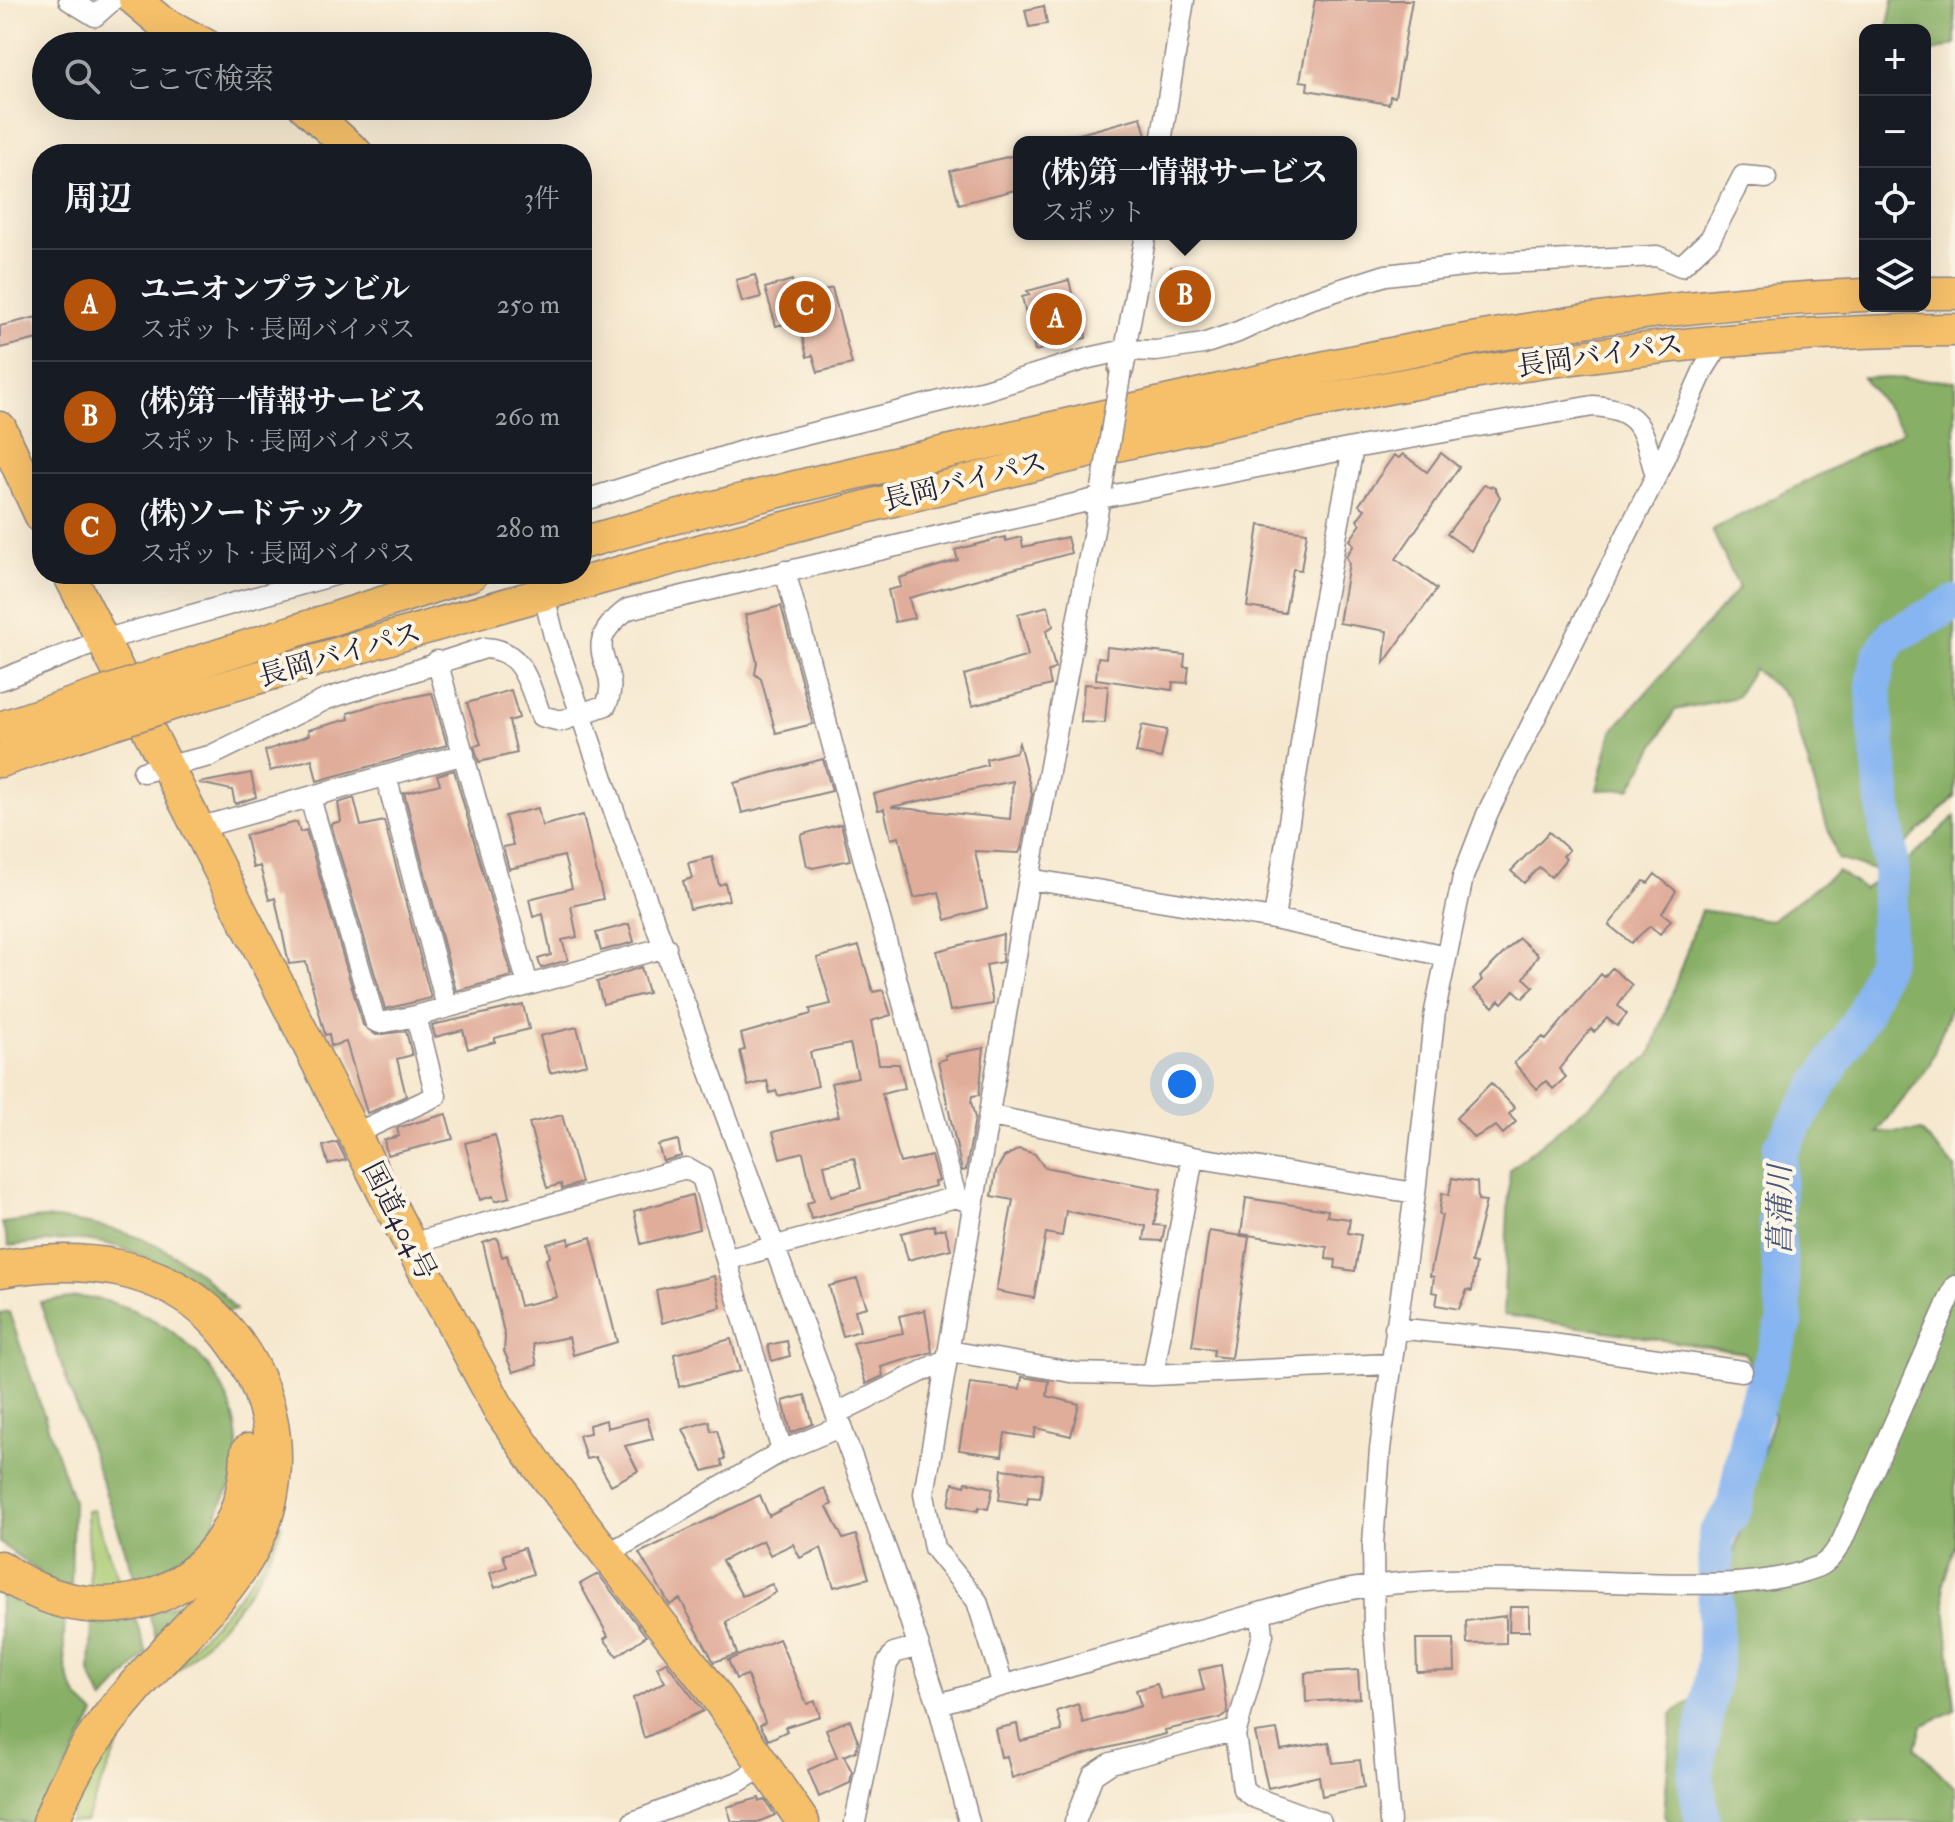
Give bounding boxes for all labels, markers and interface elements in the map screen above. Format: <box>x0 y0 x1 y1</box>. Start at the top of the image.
map controls <box>1859 24 1931 312</box>
button: + <box>1859 24 1931 96</box>
search box <box>32 32 592 120</box>
icon: search <box>60 54 104 98</box>
text: ここで検索 <box>124 61 274 98</box>
button: − <box>1859 96 1931 168</box>
popup <box>1013 136 1357 240</box>
text: (株)第一情報サービス <box>1042 154 1328 191</box>
button: locate <box>1859 168 1931 240</box>
text: 周辺 <box>64 178 132 221</box>
text: 3件 <box>524 183 560 215</box>
text: スポット <box>1042 197 1146 229</box>
button: layers <box>1859 240 1931 312</box>
pin: B <box>1159 266 1211 326</box>
text: ユニオンプランビル <box>140 271 410 308</box>
pin: C <box>779 277 831 337</box>
text: A <box>82 289 98 321</box>
text: 250 m <box>497 289 560 321</box>
pin: A <box>1030 289 1082 349</box>
text: スポット · 長岡バイパス <box>140 314 416 346</box>
street label: 長岡バイパス <box>1515 327 1685 385</box>
text: (株)第一情報サービス <box>140 383 426 420</box>
text: B <box>81 401 99 433</box>
text: 260 m <box>495 401 560 433</box>
text: スポット · 長岡バイパス <box>140 426 416 458</box>
street label: 長岡バイパス <box>880 445 1050 519</box>
text: (株)ソードテック <box>140 495 366 532</box>
text: C <box>80 513 100 545</box>
text: 280 m <box>496 513 560 545</box>
text: スポット · 長岡バイパス <box>140 538 416 570</box>
street label: 長岡バイパス <box>255 615 425 695</box>
your location <box>1162 1064 1202 1104</box>
street label: 国道404号 <box>354 1156 444 1286</box>
water label: 菖蒲川 <box>1762 1162 1799 1255</box>

